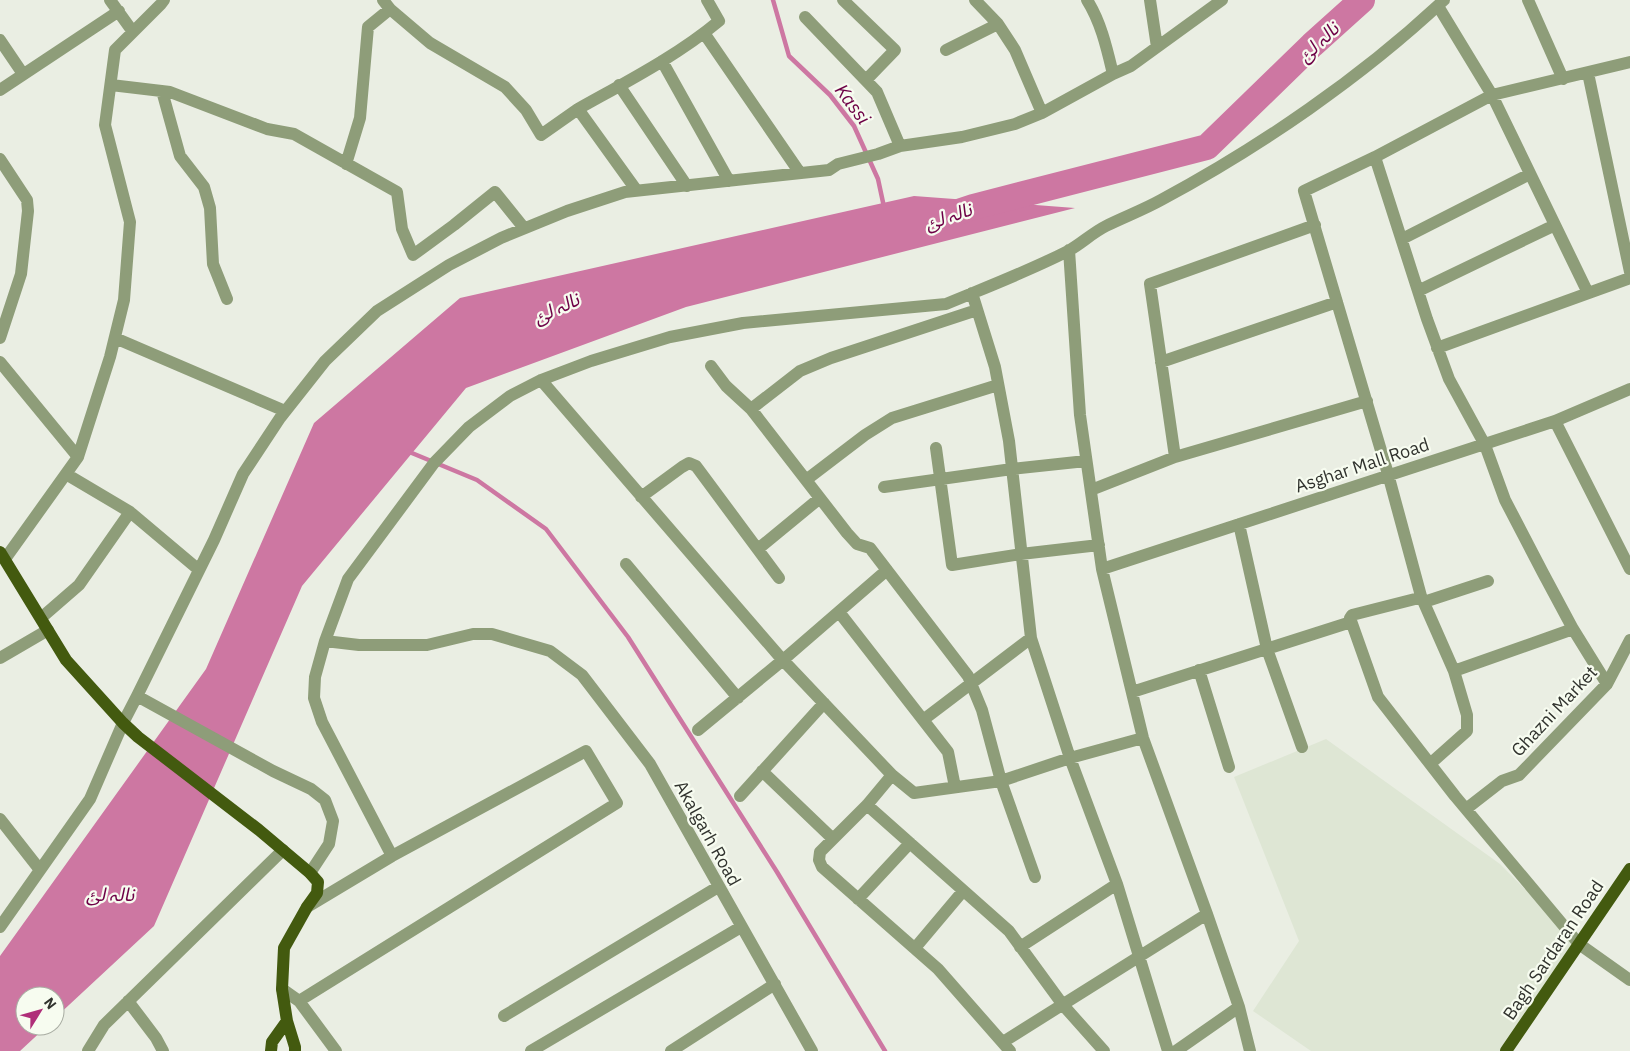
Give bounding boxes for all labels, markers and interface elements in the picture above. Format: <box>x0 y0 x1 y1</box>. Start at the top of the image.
water label: نالہ لئ <box>1292 15 1345 67</box>
water label: Kassi <box>830 79 877 130</box>
water label: نالہ لئ <box>921 196 976 235</box>
water label: نالہ لئ <box>529 286 585 329</box>
street label: Asghar Mall Road <box>1292 432 1432 498</box>
street label: Ghazni Market <box>1506 661 1602 761</box>
street label: Akalgarh Road <box>670 776 746 890</box>
street label: Bagh Sardaran Road <box>1498 876 1608 1024</box>
water label: نالہ لئ <box>86 882 136 906</box>
north arrow <box>15 986 65 1036</box>
text: N <box>40 994 61 1013</box>

